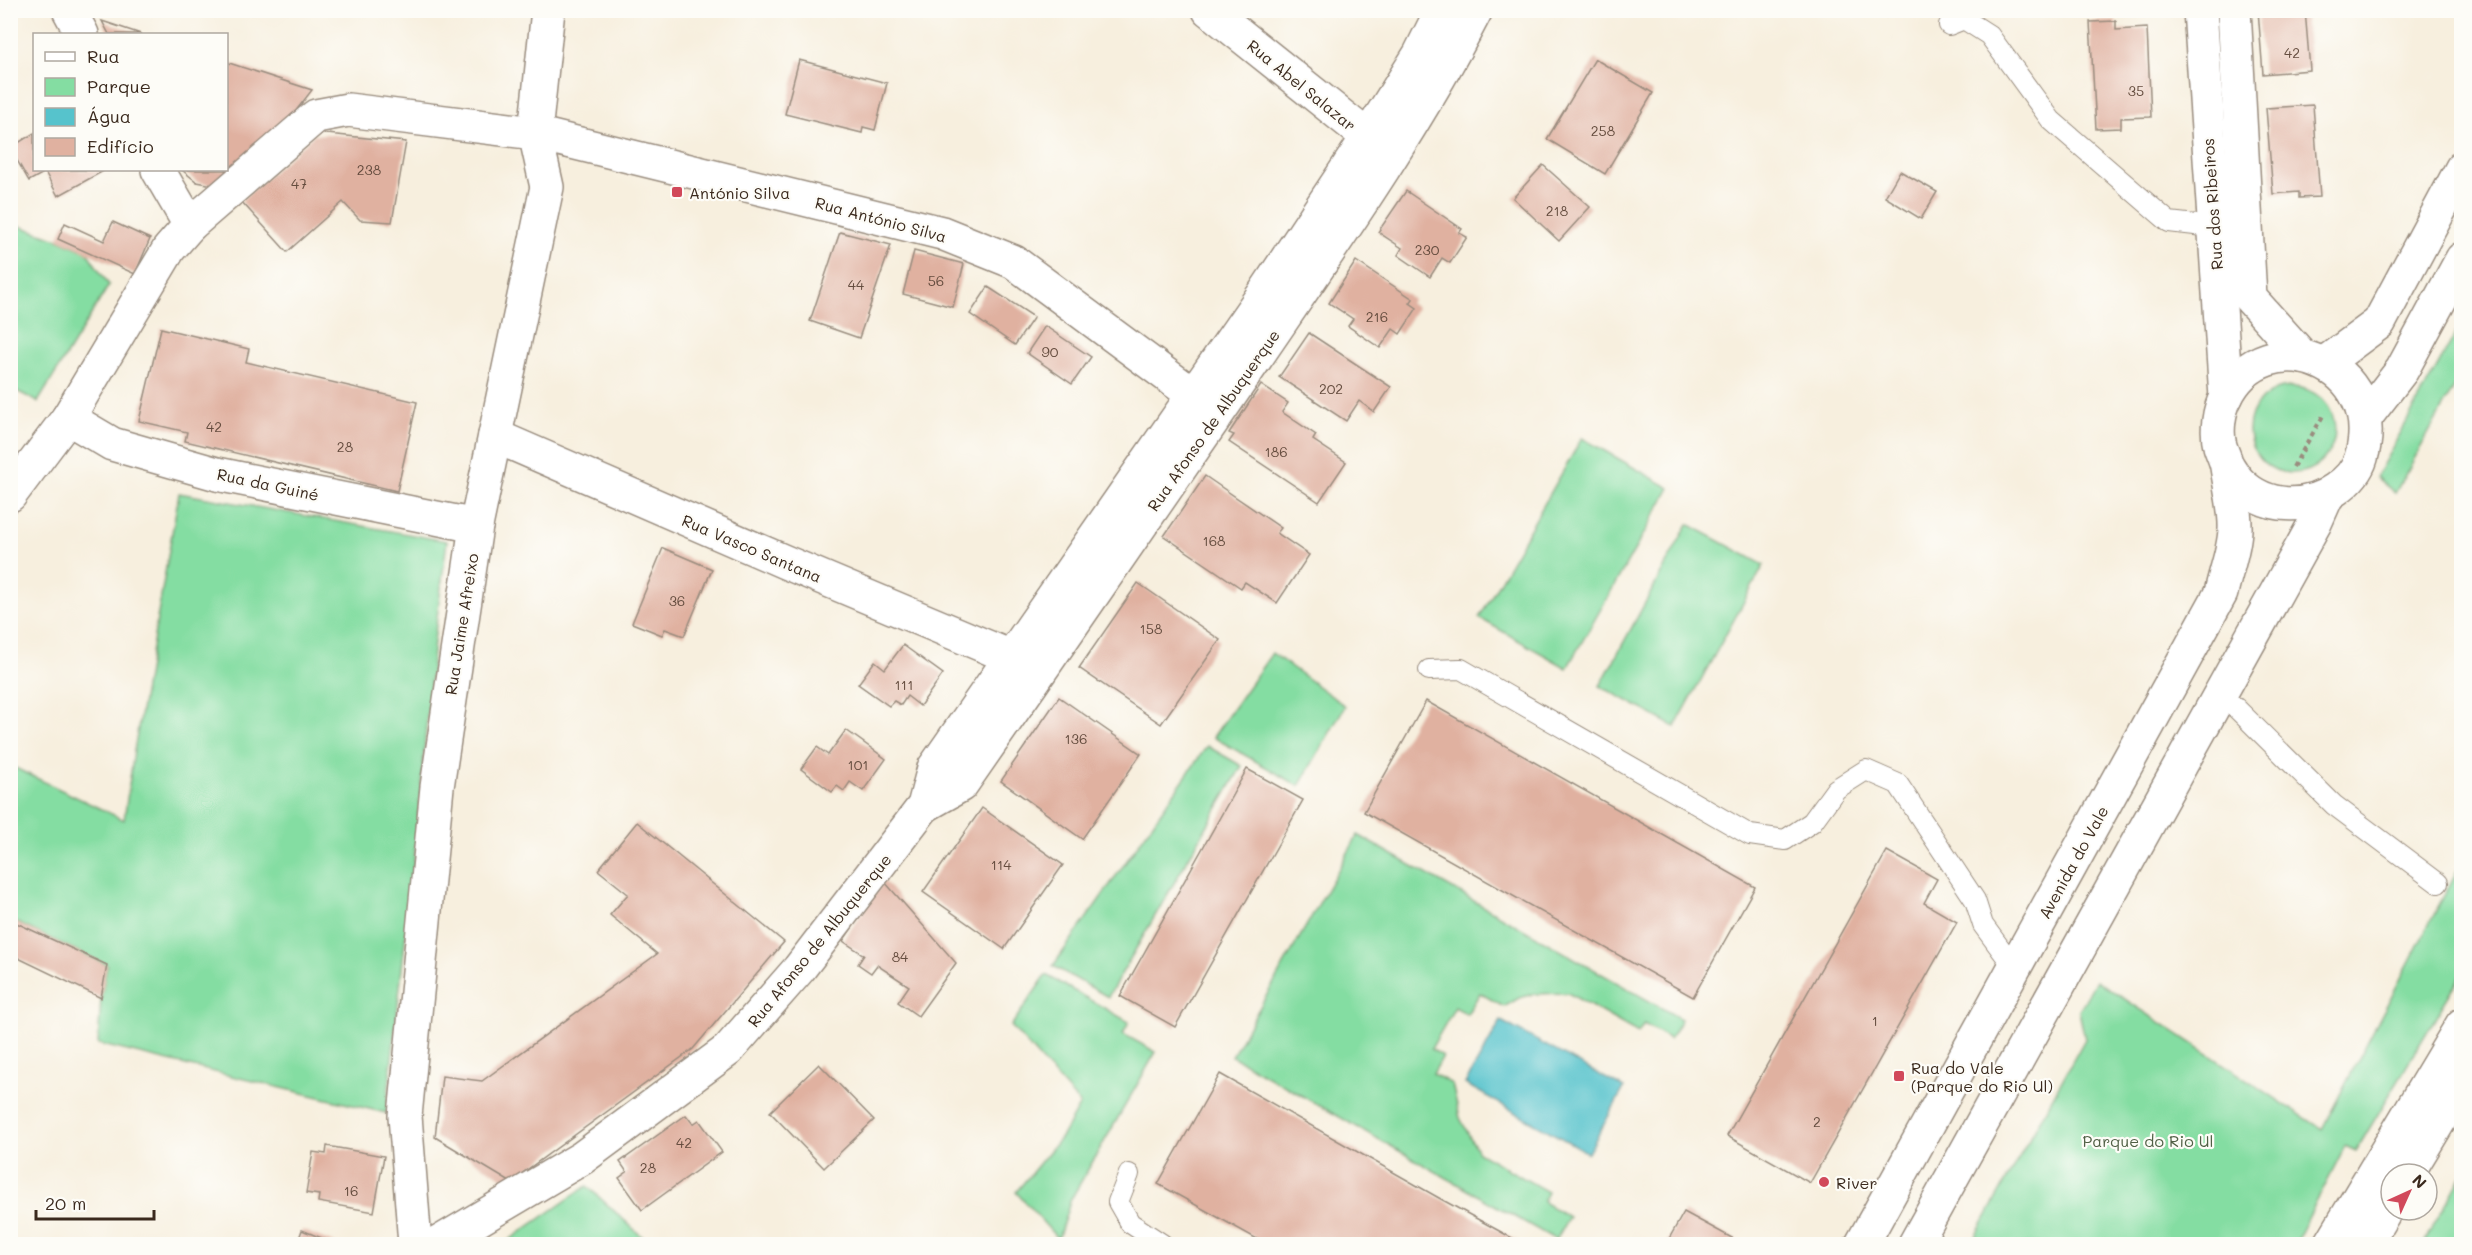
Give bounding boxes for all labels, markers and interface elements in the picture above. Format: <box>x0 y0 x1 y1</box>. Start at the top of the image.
legend <box>33 33 228 171</box>
street label: Rua Abel Salazar <box>1243 35 1361 135</box>
house number: 42 <box>2284 43 2300 62</box>
text: Rua <box>87 44 120 68</box>
text: Parque <box>87 74 151 98</box>
house number: 35 <box>2128 81 2144 100</box>
text: Água <box>87 104 131 128</box>
house number: 258 <box>1591 121 1615 140</box>
text: Edifício <box>87 134 154 158</box>
street label: Rua dos Ribeiros <box>2197 137 2227 271</box>
house number: 238 <box>357 160 381 179</box>
house number: 47 <box>291 174 307 193</box>
place label: António Silva <box>689 182 790 203</box>
marker: António Silva <box>670 185 684 199</box>
street label: Rua António Silva <box>813 191 949 247</box>
house number: 218 <box>1546 201 1568 220</box>
house number: 230 <box>1415 240 1440 259</box>
house number: 56 <box>928 271 944 290</box>
house number: 44 <box>848 275 865 294</box>
house number: 216 <box>1366 307 1388 326</box>
street label: Rua Afonso de Albuquerque <box>1142 325 1284 515</box>
house number: 90 <box>1042 342 1059 361</box>
house number: 202 <box>1319 379 1343 398</box>
house number: 42 <box>206 417 222 436</box>
house number: 28 <box>337 437 353 456</box>
house number: 186 <box>1264 442 1288 461</box>
street label: Rua da Guiné <box>215 463 321 505</box>
street label: Rua Vasco Santana <box>679 509 825 587</box>
house number: 168 <box>1202 531 1226 550</box>
street label: Rua Jaime Afreixo <box>439 552 483 696</box>
house number: 36 <box>669 591 685 610</box>
house number: 158 <box>1140 619 1162 638</box>
house number: 111 <box>895 675 913 694</box>
house number: 136 <box>1065 729 1087 748</box>
house number: 101 <box>847 755 869 774</box>
street label: Avenida do Vale <box>2033 802 2113 922</box>
street label: Rua Afonso de Albuquerque <box>742 849 896 1031</box>
house number: 114 <box>991 855 1012 874</box>
house number: 84 <box>892 947 909 966</box>
house number: 1 <box>1872 1011 1878 1030</box>
place label: Rua do Vale (Parque do Rio Ul) <box>1911 1057 2053 1096</box>
marker: Rua do Vale (Parque do Rio Ul) <box>1892 1069 1906 1083</box>
house number: 2 <box>1813 1112 1821 1131</box>
park label: Parque do Rio Ul <box>2082 1130 2214 1151</box>
house number: 42 <box>676 1133 692 1152</box>
house number: 28 <box>640 1158 656 1177</box>
north arrow <box>2379 1162 2439 1222</box>
text: N <box>2408 1169 2432 1193</box>
place label: River <box>1836 1172 1878 1193</box>
marker: River <box>1817 1175 1831 1189</box>
house number: 16 <box>344 1181 358 1200</box>
scale bar <box>36 1183 154 1221</box>
text: 20 m <box>45 1191 86 1215</box>

